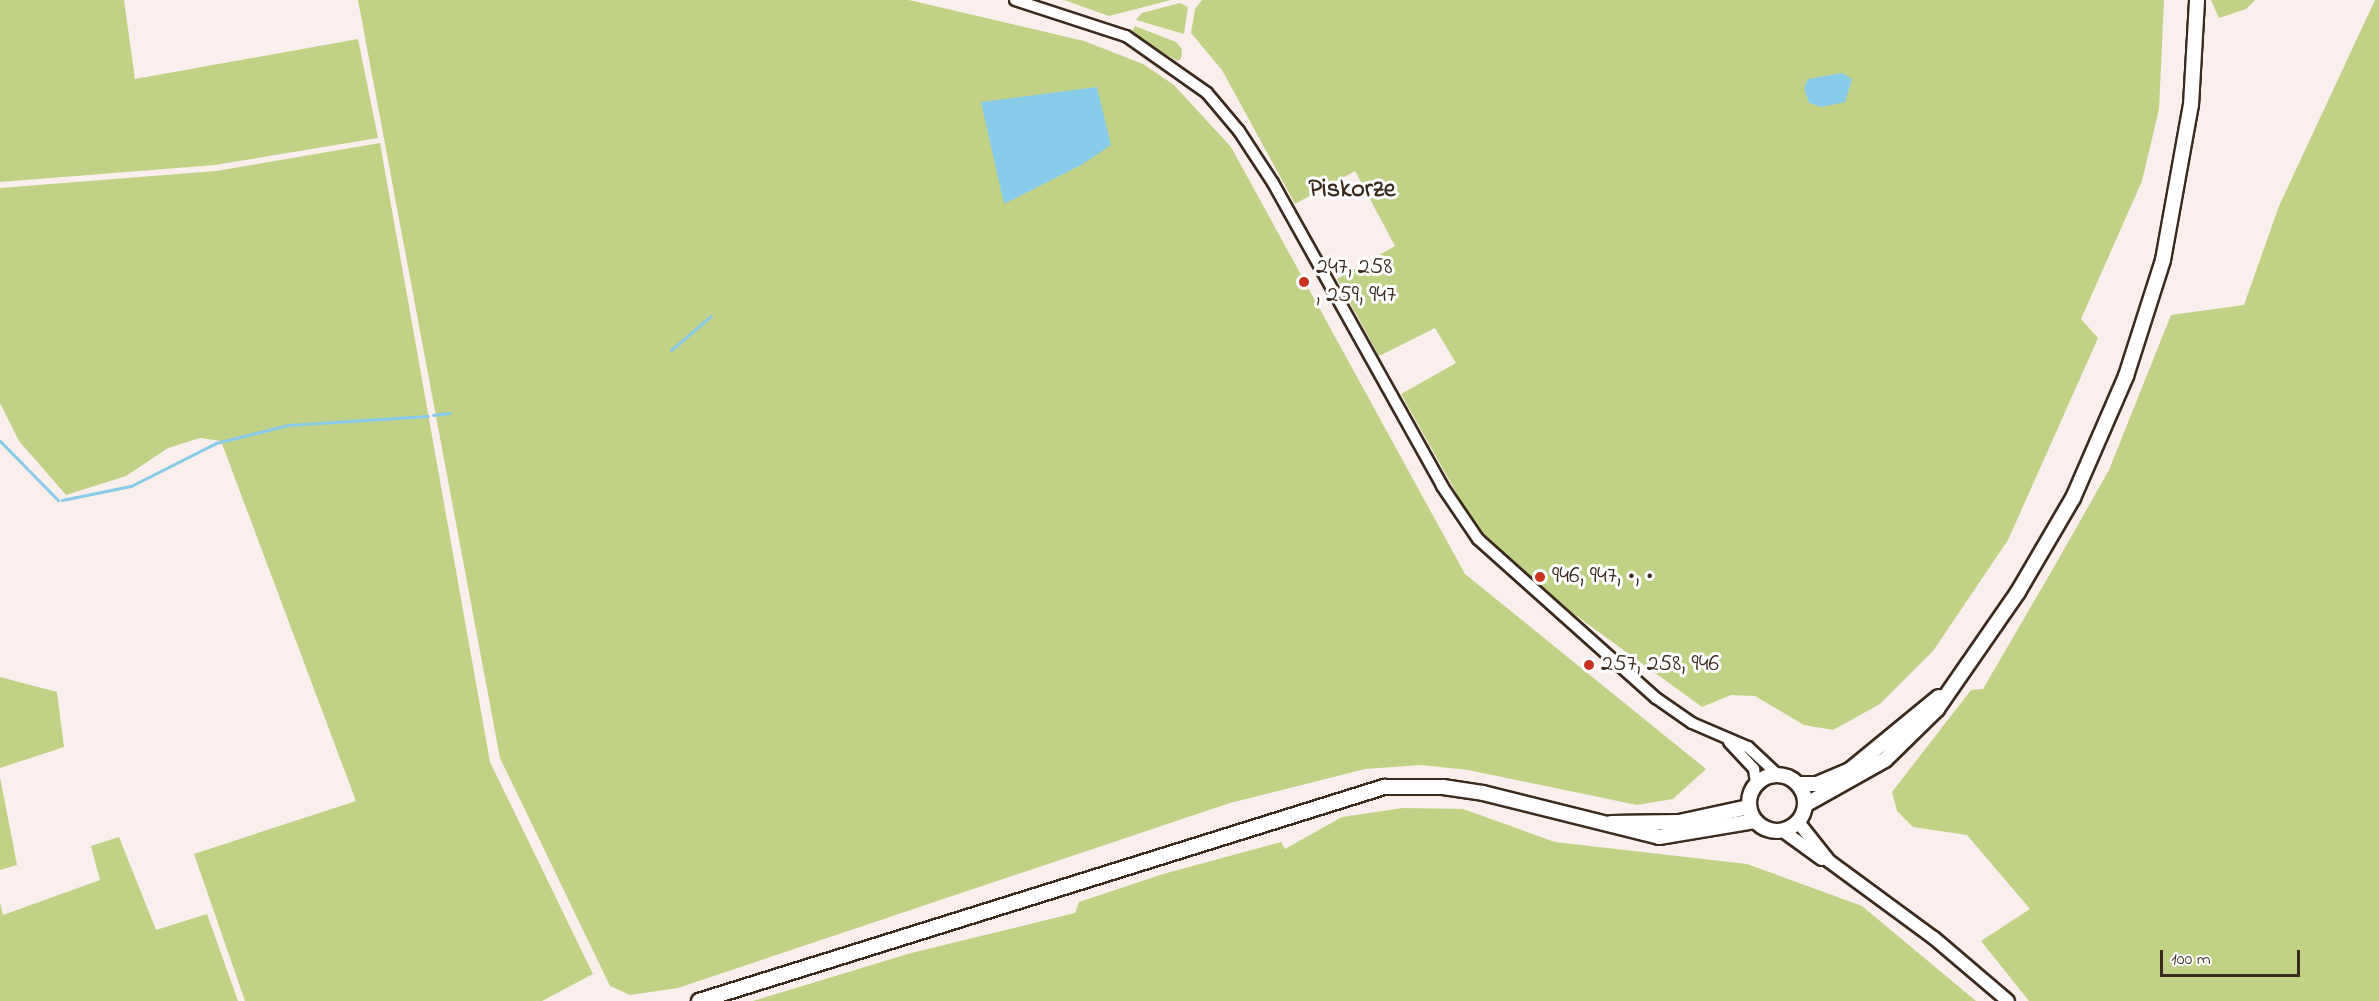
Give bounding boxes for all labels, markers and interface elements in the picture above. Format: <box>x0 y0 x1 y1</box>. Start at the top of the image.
district label: Piskorze <box>1309 175 1395 207</box>
place label: 247, 258 , 259, 947 <box>1316 254 1396 310</box>
marker: 247, 258 , 259, 947 <box>1297 275 1311 289</box>
place label: 946, 947, •, • <box>1552 563 1653 591</box>
marker: 946, 947, •, • <box>1533 570 1547 584</box>
place label: 257, 258, 946 <box>1601 651 1719 679</box>
marker: 257, 258, 946 <box>1582 658 1596 672</box>
scale bar <box>2163 938 2302 976</box>
text: 100 m <box>2171 947 2211 973</box>

